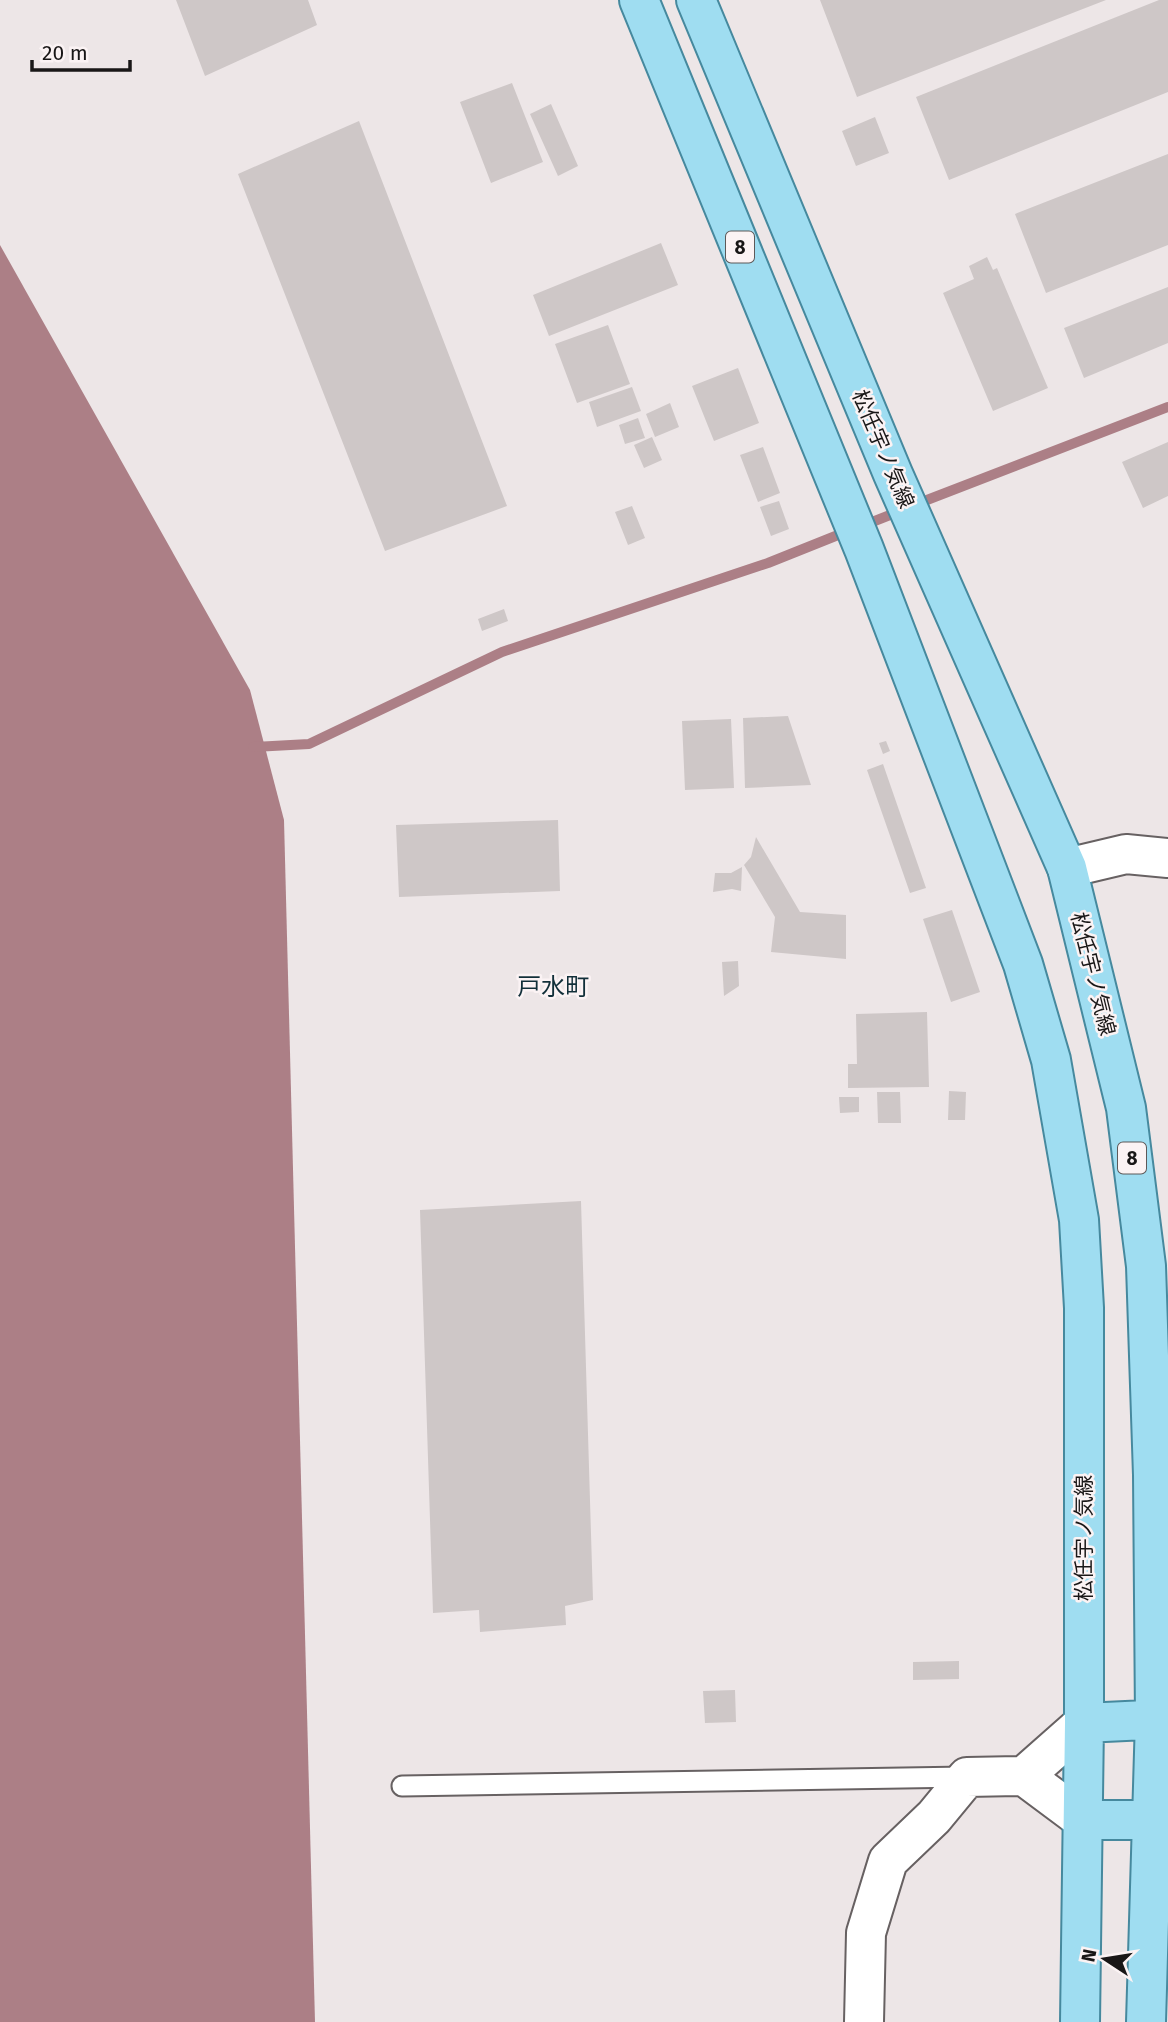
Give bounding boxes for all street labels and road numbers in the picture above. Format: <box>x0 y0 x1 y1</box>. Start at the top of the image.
road number: 8 <box>726 232 754 262</box>
street label: 松任宇ノ気線 <box>846 386 920 512</box>
street label: 松任宇ノ気線 <box>1065 910 1121 1038</box>
road number: 8 <box>1118 1142 1146 1174</box>
street label: 松任宇ノ気線 <box>1071 1475 1097 1601</box>

